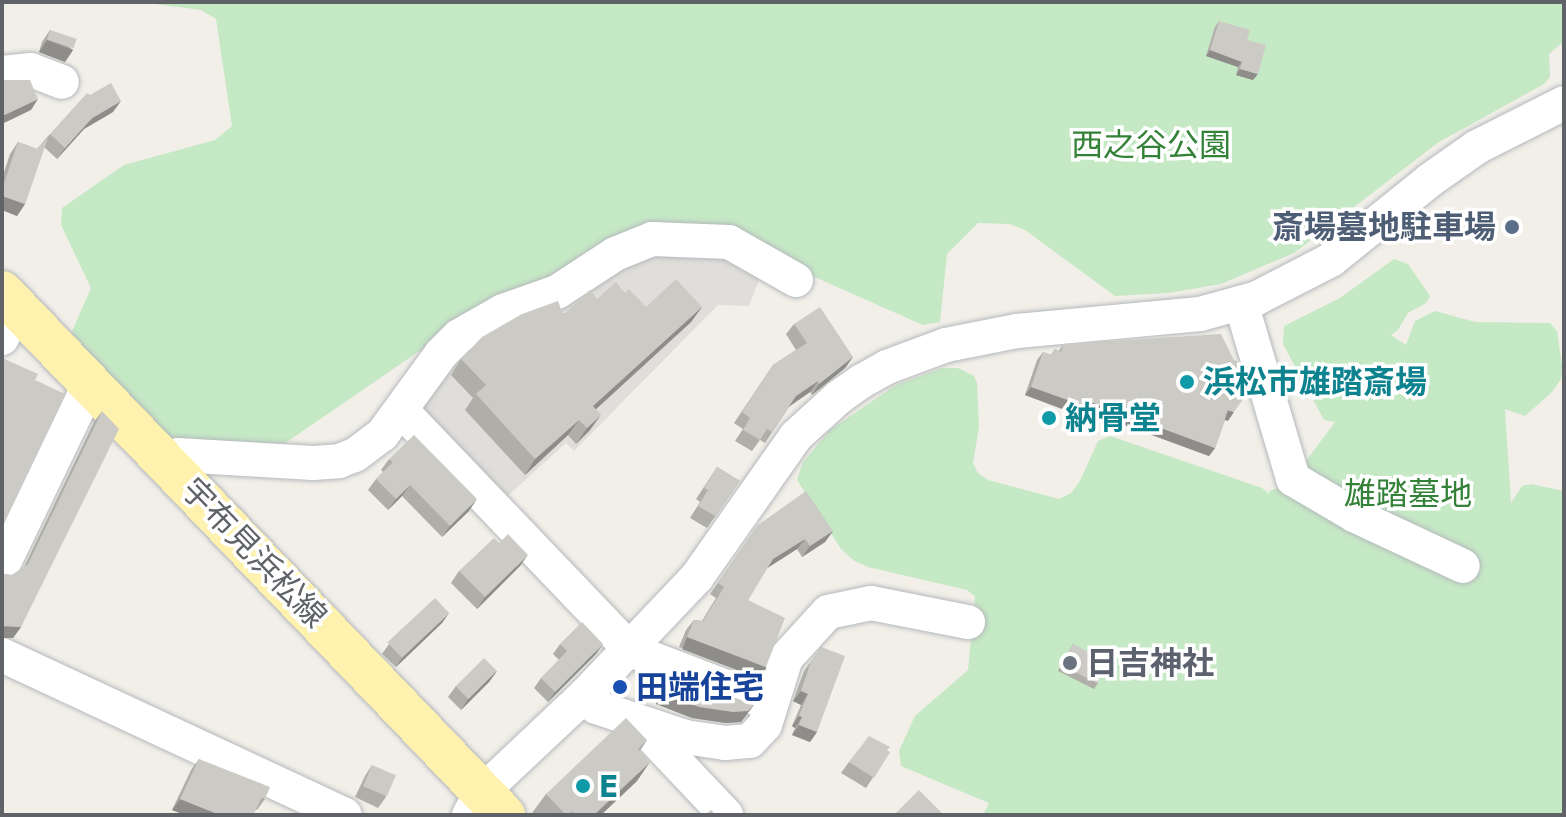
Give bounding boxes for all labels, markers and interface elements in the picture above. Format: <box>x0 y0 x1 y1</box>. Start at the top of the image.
park label: 西之谷公園 <box>1071 126 1231 164</box>
place label: 斎場墓地駐車場 <box>1272 208 1496 246</box>
marker: 斎場墓地駐車場 <box>1503 218 1521 236</box>
place label: 浜松市雄踏斎場 <box>1203 363 1427 401</box>
marker: 浜松市雄踏斎場 <box>1178 373 1196 391</box>
place label: 納骨堂 <box>1065 399 1161 437</box>
marker: 納骨堂 <box>1040 409 1058 427</box>
street label: 宇布見浜松線 <box>174 471 334 635</box>
park label: 雄踏墓地 <box>1344 475 1472 513</box>
place label: 日吉神社 <box>1086 644 1214 682</box>
marker: 日吉神社 <box>1061 654 1079 672</box>
place label: 田端住宅 <box>636 668 764 706</box>
marker: 田端住宅 <box>611 678 629 696</box>
place label: E <box>599 767 618 805</box>
marker: E <box>574 777 592 795</box>

